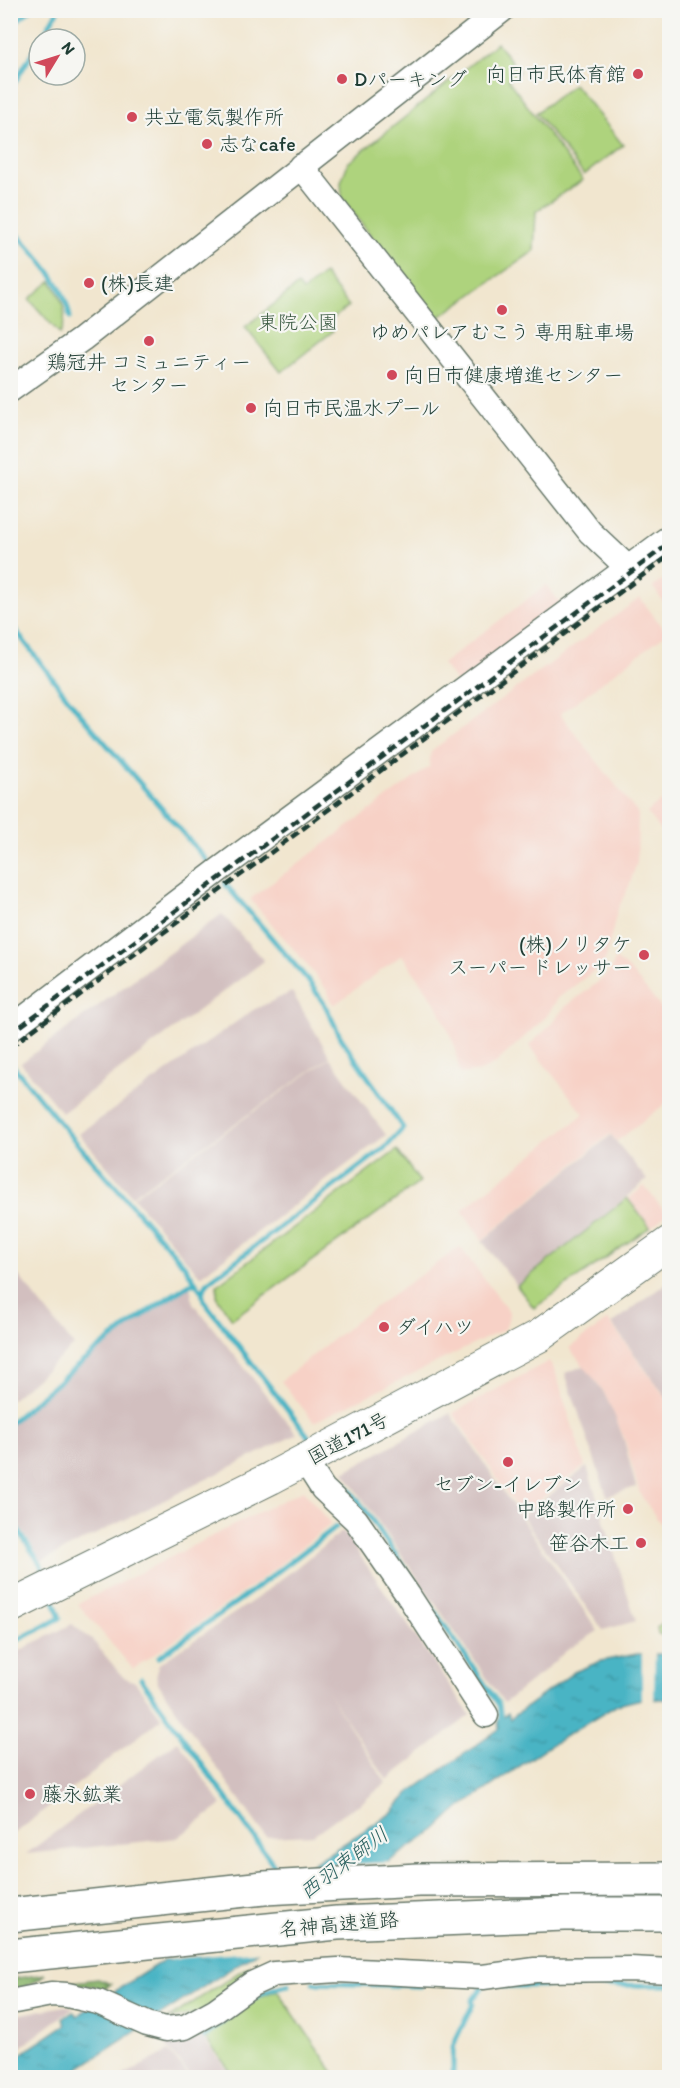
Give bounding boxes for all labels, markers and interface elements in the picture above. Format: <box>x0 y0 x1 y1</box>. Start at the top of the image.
north arrow <box>27 27 87 87</box>
text: N <box>58 38 79 58</box>
place label: 向日市民体育館 <box>486 62 626 86</box>
place label: Dパーキング <box>354 67 467 91</box>
marker: 向日市民体育館 <box>631 67 645 81</box>
marker: Dパーキング <box>335 72 349 86</box>
place label: 共立電気製作所 <box>144 105 284 129</box>
marker: 共立電気製作所 <box>125 110 139 124</box>
place label: 志なcafe <box>219 132 296 156</box>
marker: 志なcafe <box>200 137 214 151</box>
place label: (株)長建 <box>101 271 174 295</box>
marker: (株)長建 <box>82 276 96 290</box>
marker: ゆめパレアむこう 専用駐車場 <box>495 303 509 317</box>
park label: 東院公園 <box>258 310 338 334</box>
place label: ゆめパレアむこう 専用駐車場 <box>370 320 634 344</box>
marker: 鶏冠井 コミュニティー センター <box>142 334 156 348</box>
place label: 鶏冠井 コミュニティー センター <box>47 350 251 397</box>
place label: 向日市健康増進センター <box>404 363 623 387</box>
marker: 向日市健康増進センター <box>385 368 399 382</box>
place label: 向日市民温水プール <box>263 396 441 420</box>
marker: 向日市民温水プール <box>244 401 258 415</box>
place label: (株)ノリタケ スーパー ドレッサー <box>448 932 632 979</box>
marker: (株)ノリタケ スーパー ドレッサー <box>637 948 651 962</box>
place label: ダイハツ <box>396 1315 474 1339</box>
marker: ダイハツ <box>377 1320 391 1334</box>
street label: 国道171号 <box>303 1407 393 1469</box>
marker: セブン-イレブン <box>501 1455 515 1469</box>
place label: セブン-イレブン <box>434 1472 582 1496</box>
place label: 中路製作所 <box>516 1497 616 1521</box>
marker: 中路製作所 <box>621 1502 635 1516</box>
place label: 笹谷木工 <box>549 1531 629 1555</box>
marker: 笹谷木工 <box>634 1536 648 1550</box>
place label: 藤永鉱業 <box>42 1782 122 1806</box>
marker: 藤永鉱業 <box>23 1787 37 1801</box>
water label: 西羽束師川 <box>294 1821 393 1904</box>
street label: 名神高速道路 <box>278 1907 400 1941</box>

